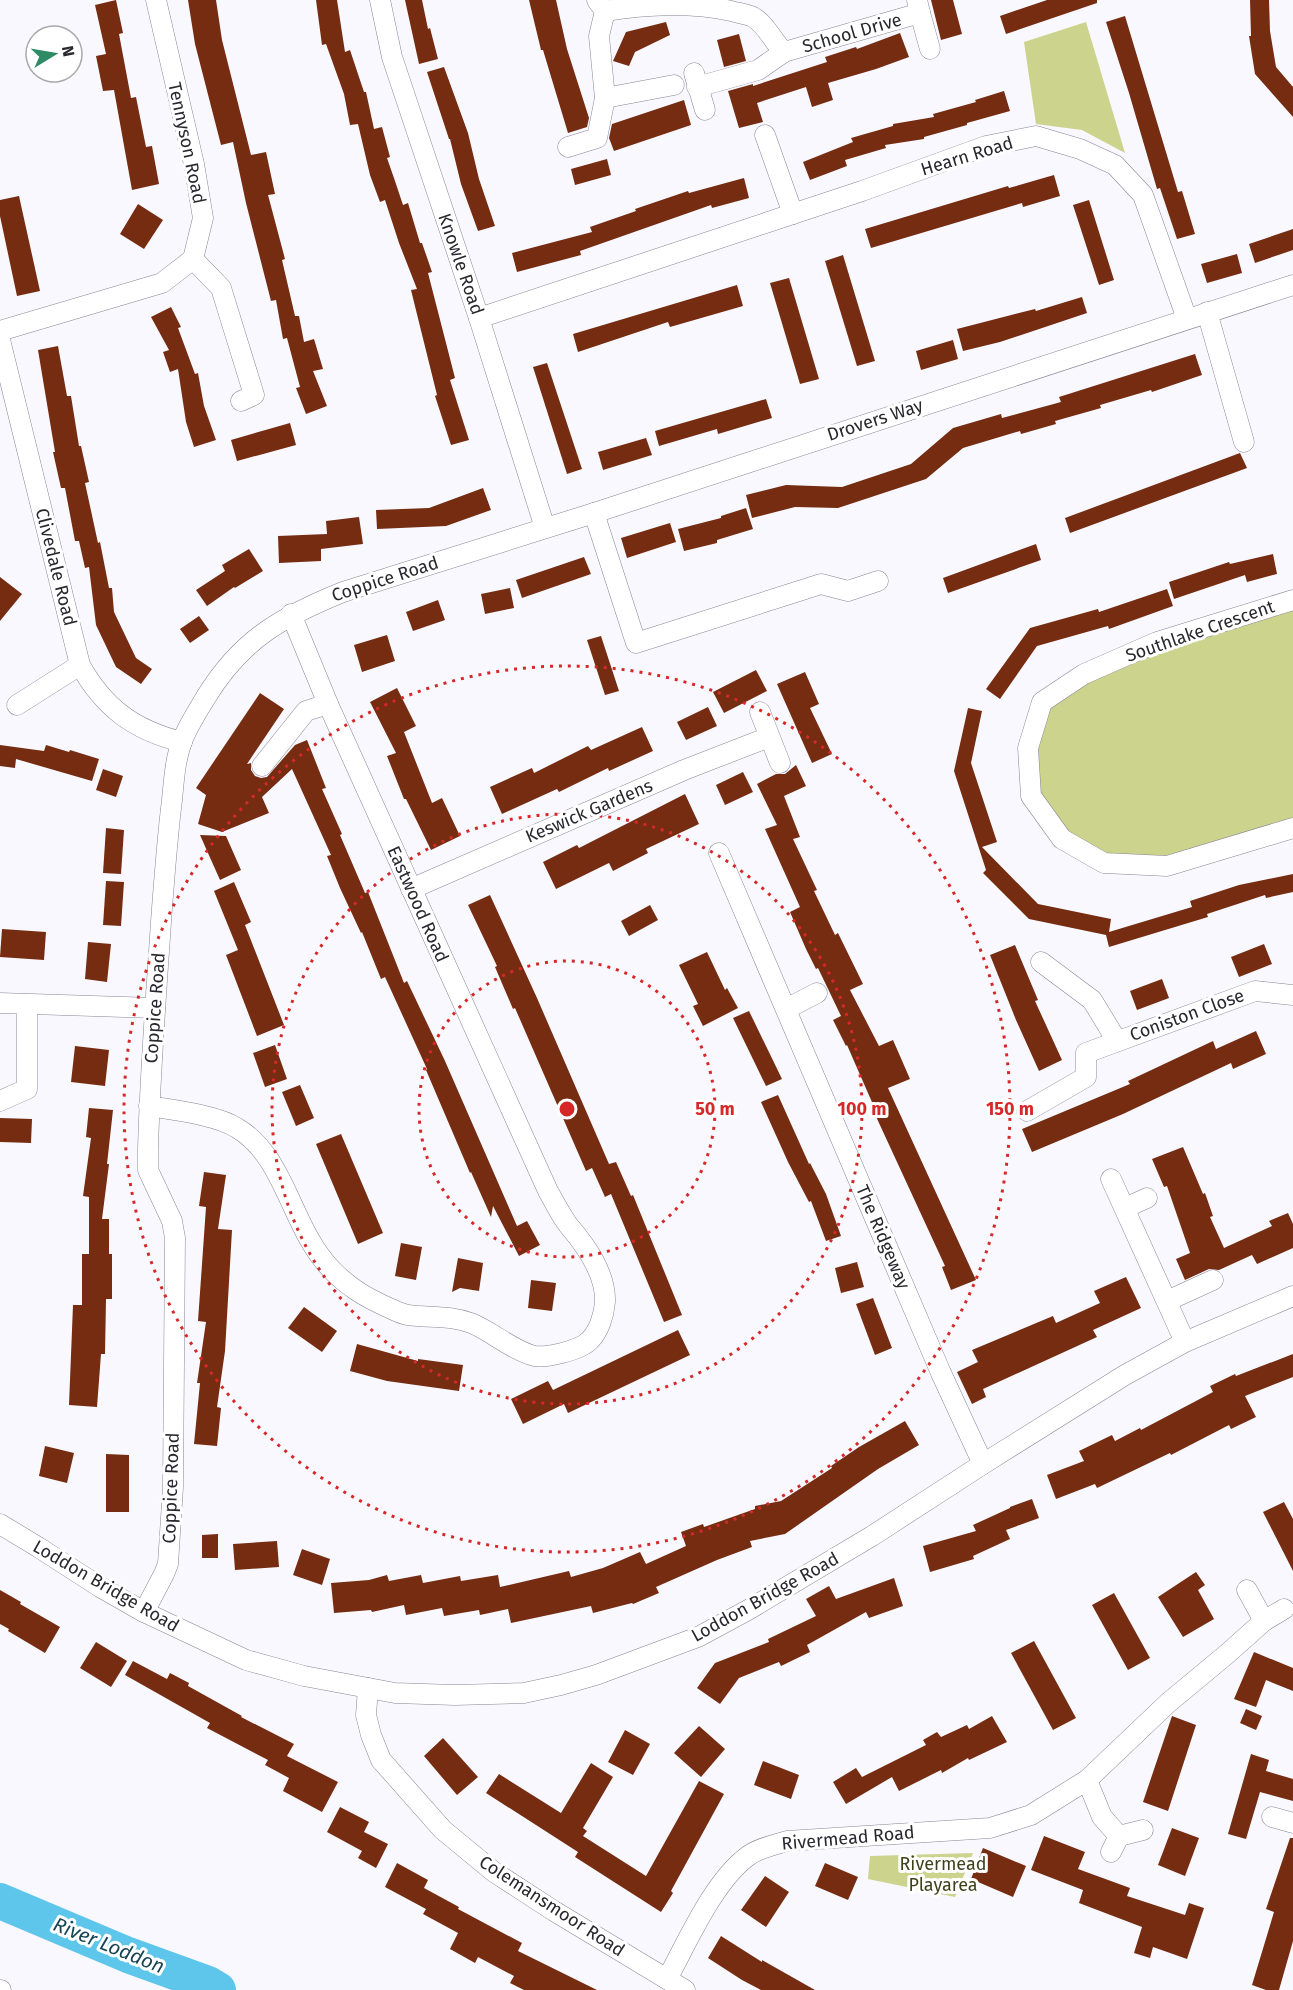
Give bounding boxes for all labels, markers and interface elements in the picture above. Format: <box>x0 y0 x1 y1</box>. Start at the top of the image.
street label: School Drive <box>800 8 904 58</box>
north arrow <box>24 24 84 84</box>
text: N <box>58 44 79 58</box>
street label: Tennyson Road <box>163 80 211 206</box>
street label: Hearn Road <box>918 132 1016 180</box>
street label: Knowle Road <box>433 210 489 318</box>
street label: Drovers Way <box>824 394 926 446</box>
street label: Clivedale Road <box>31 506 81 628</box>
street label: Coppice Road <box>329 551 441 607</box>
street label: Southlake Crescent <box>1123 595 1278 667</box>
street label: Keswick Gardens <box>522 774 656 848</box>
street label: Eastwood Road <box>383 842 453 966</box>
street label: Coppice Road <box>140 952 170 1064</box>
street label: Coniston Close <box>1127 984 1247 1046</box>
text: 50 m <box>695 1098 735 1120</box>
text: 100 m <box>838 1098 886 1120</box>
text: 150 m <box>986 1098 1034 1120</box>
centre of rings <box>557 1099 577 1119</box>
street label: The Ridgeway <box>851 1182 915 1293</box>
street label: Coppice Road <box>158 1432 184 1544</box>
street label: Loddon Bridge Road <box>29 1535 183 1637</box>
street label: Loddon Bridge Road <box>687 1547 843 1647</box>
street label: Rivermead Road <box>781 1821 915 1855</box>
street label: Colemansmoor Road <box>475 1851 629 1961</box>
park label: Rivermead Playarea <box>899 1853 987 1896</box>
water label: River Loddon <box>50 1912 168 1978</box>

